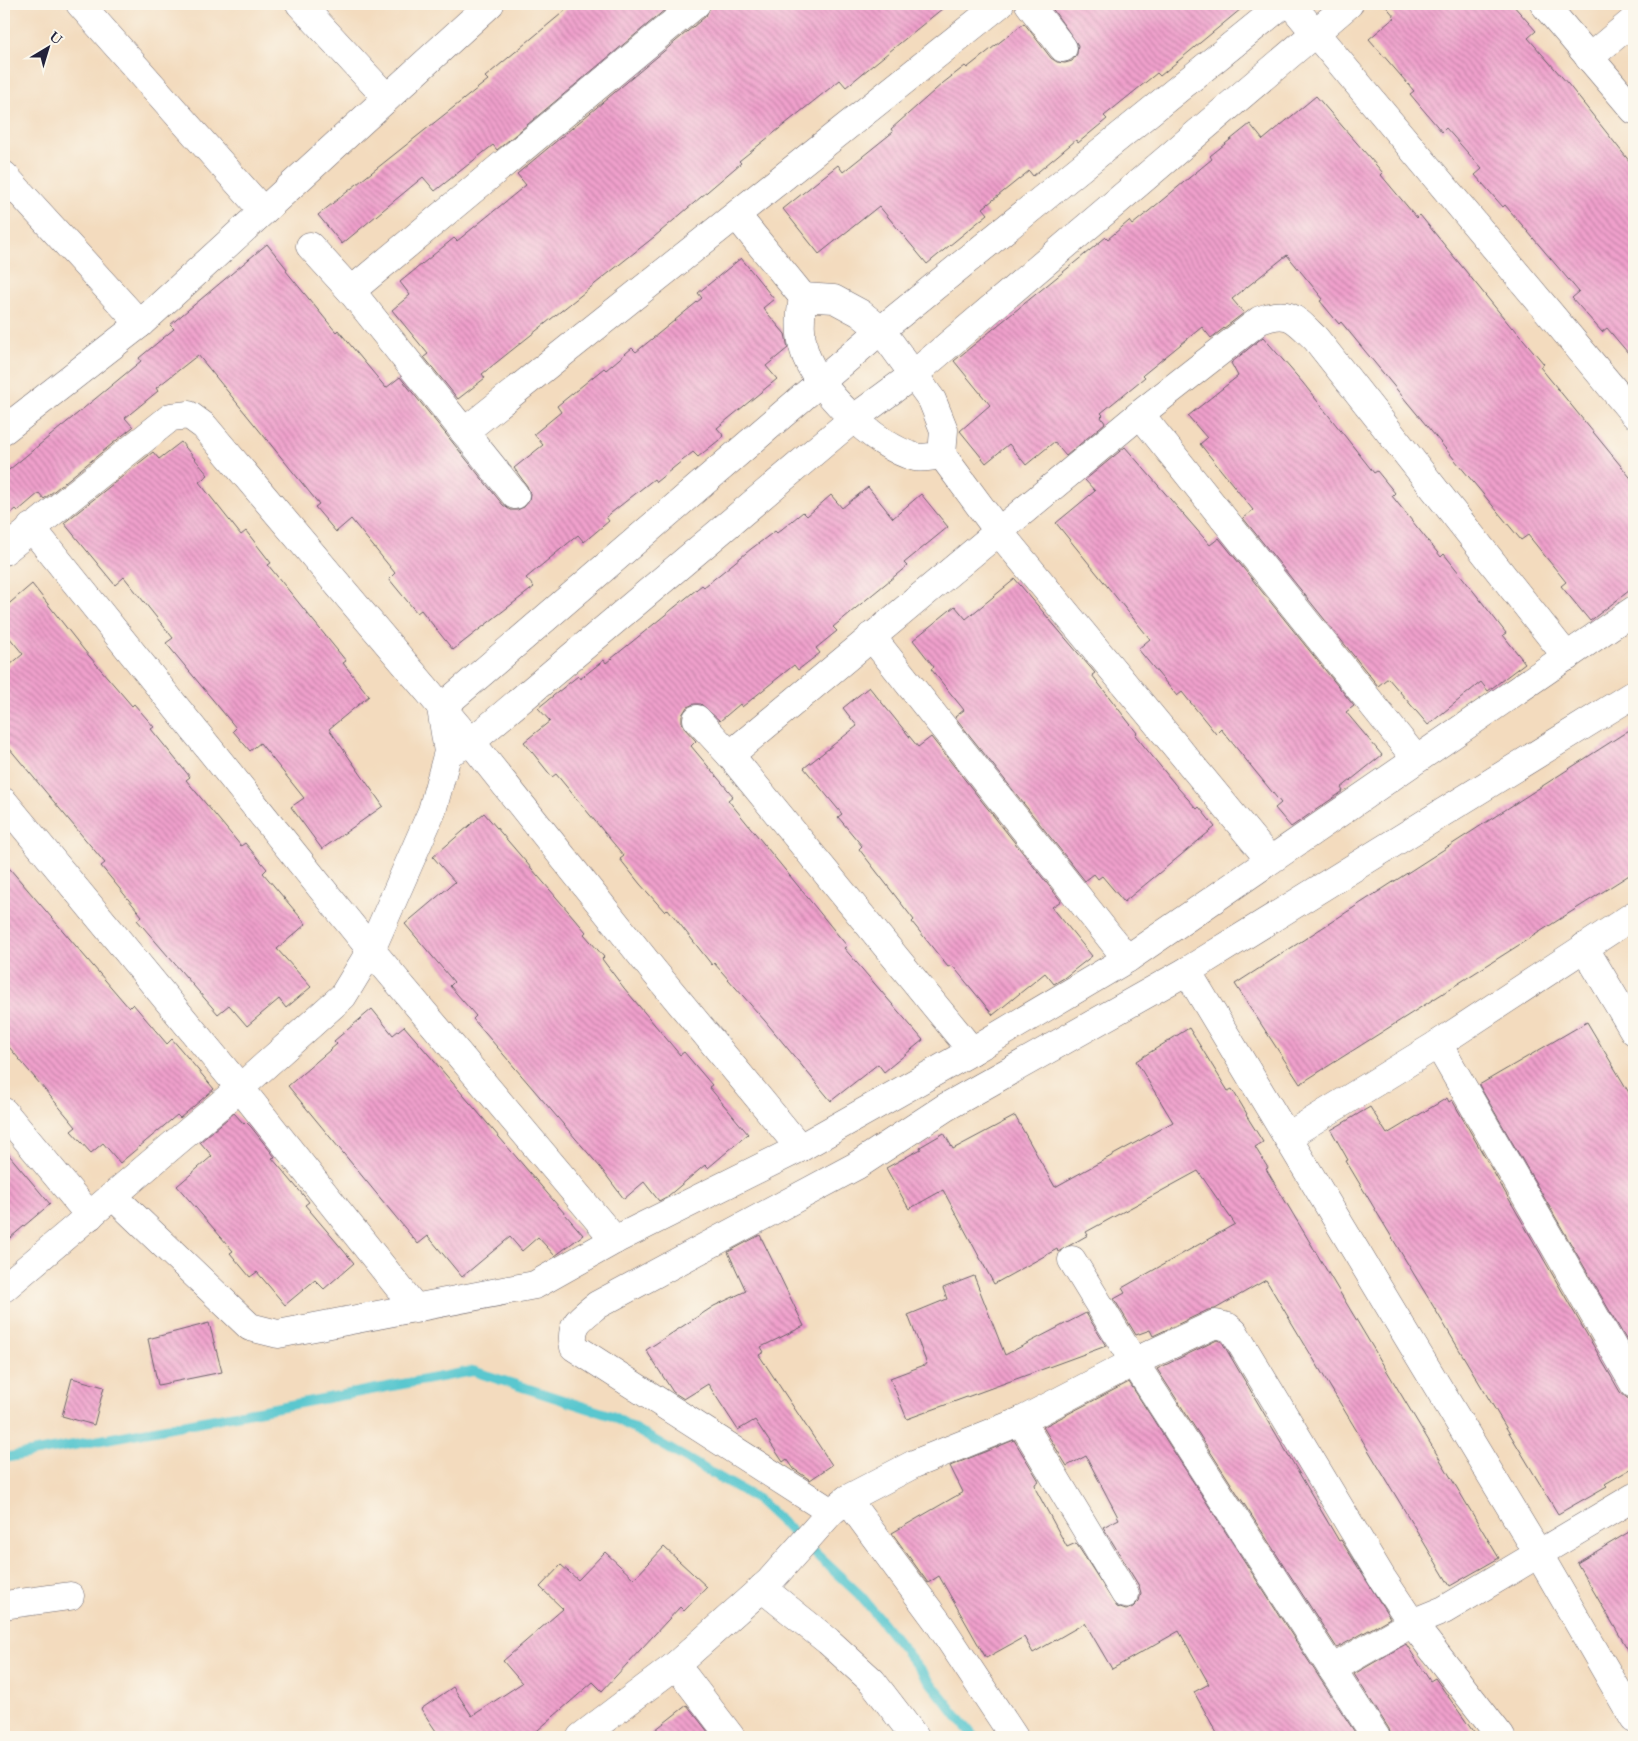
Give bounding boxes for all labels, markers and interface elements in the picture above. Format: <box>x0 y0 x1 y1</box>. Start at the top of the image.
north arrow <box>22 22 72 72</box>
text: U <box>45 27 66 50</box>

